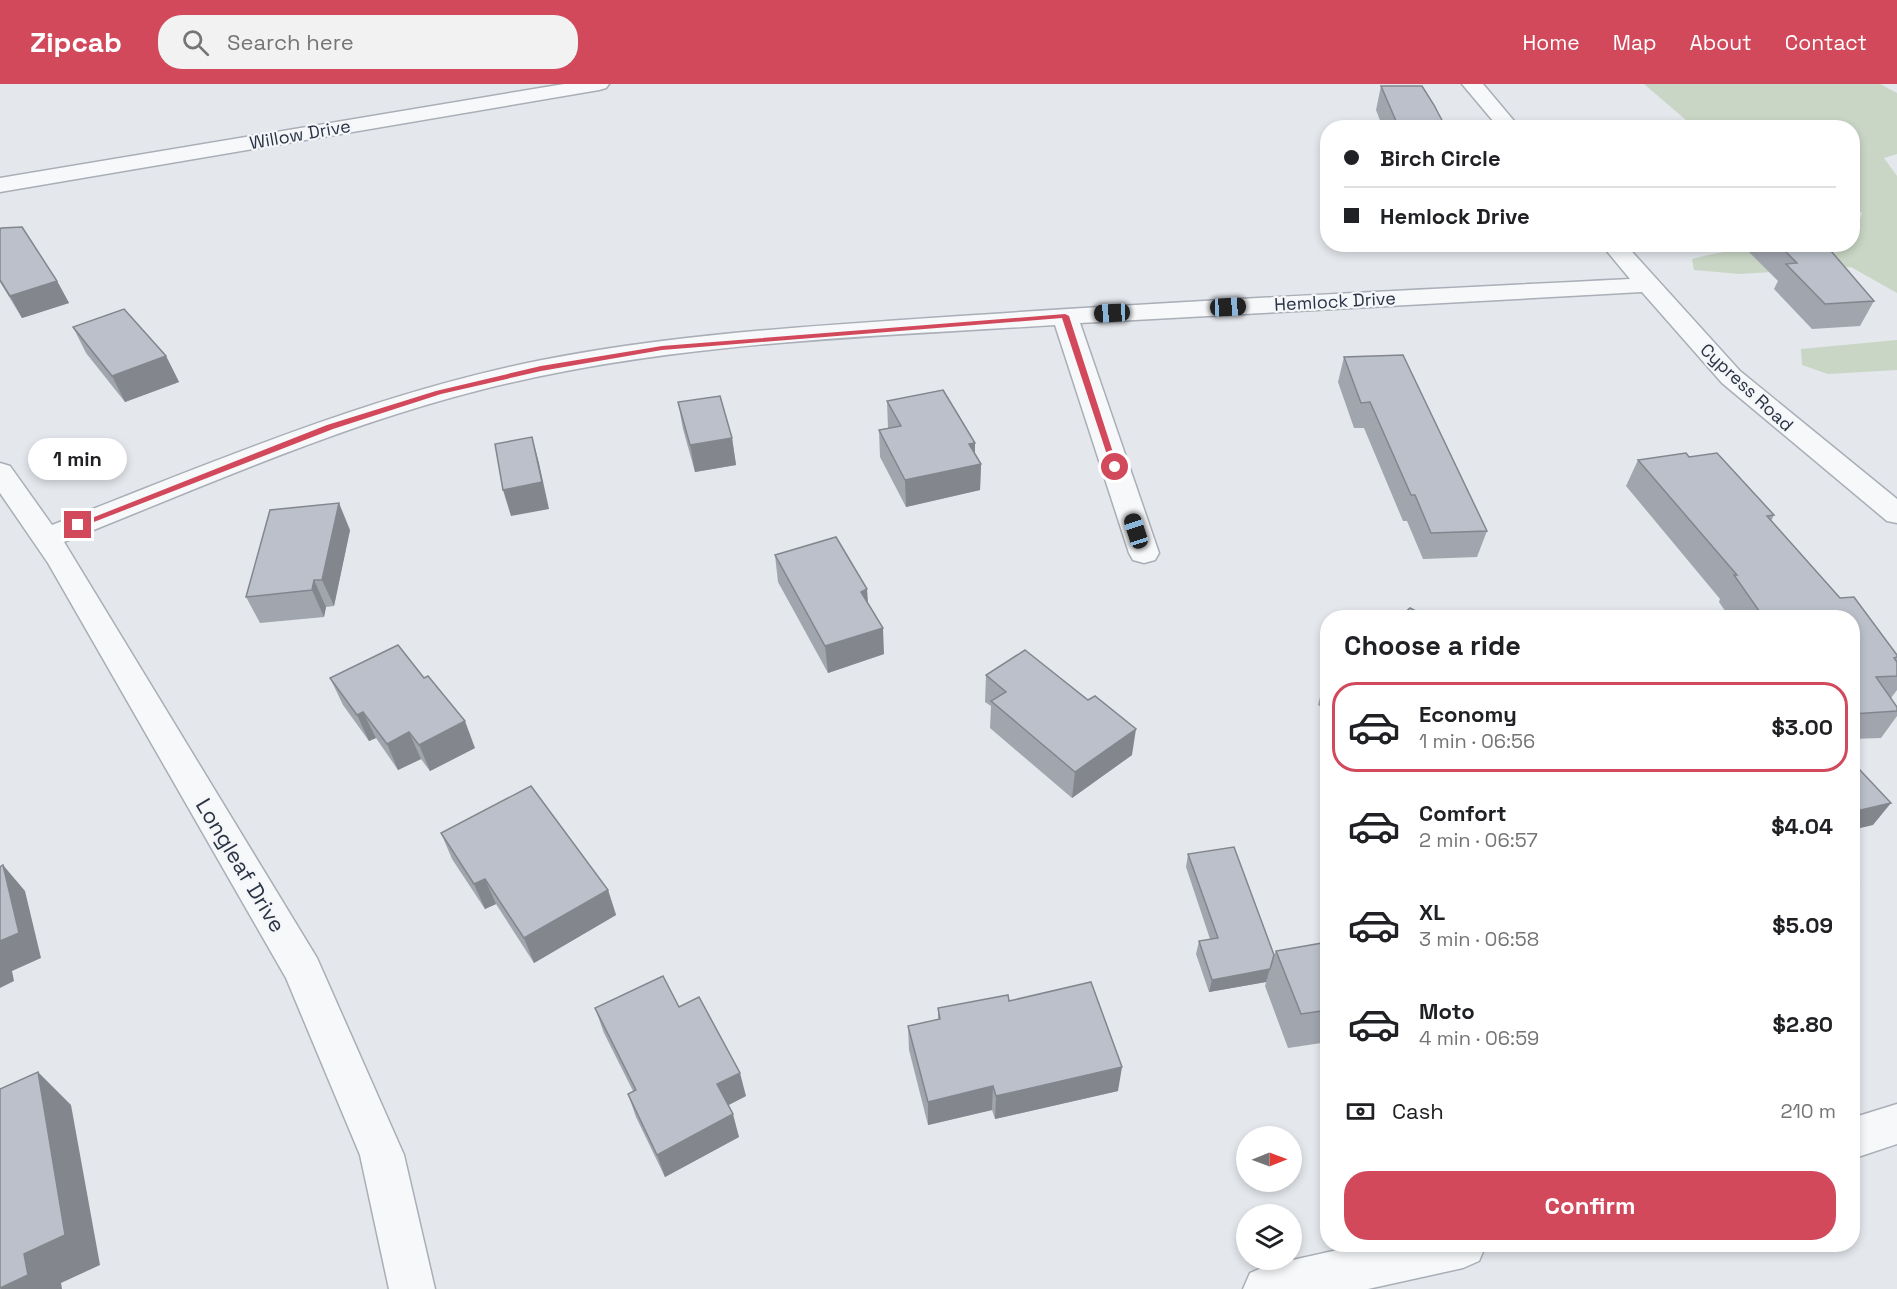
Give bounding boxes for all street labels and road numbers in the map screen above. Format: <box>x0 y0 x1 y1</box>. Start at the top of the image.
street label: Willow Drive <box>248 114 352 154</box>
street label: Hemlock Drive <box>1274 286 1396 316</box>
street label: Cypress Road <box>1696 338 1798 436</box>
street label: Longleaf Drive <box>190 793 292 937</box>

